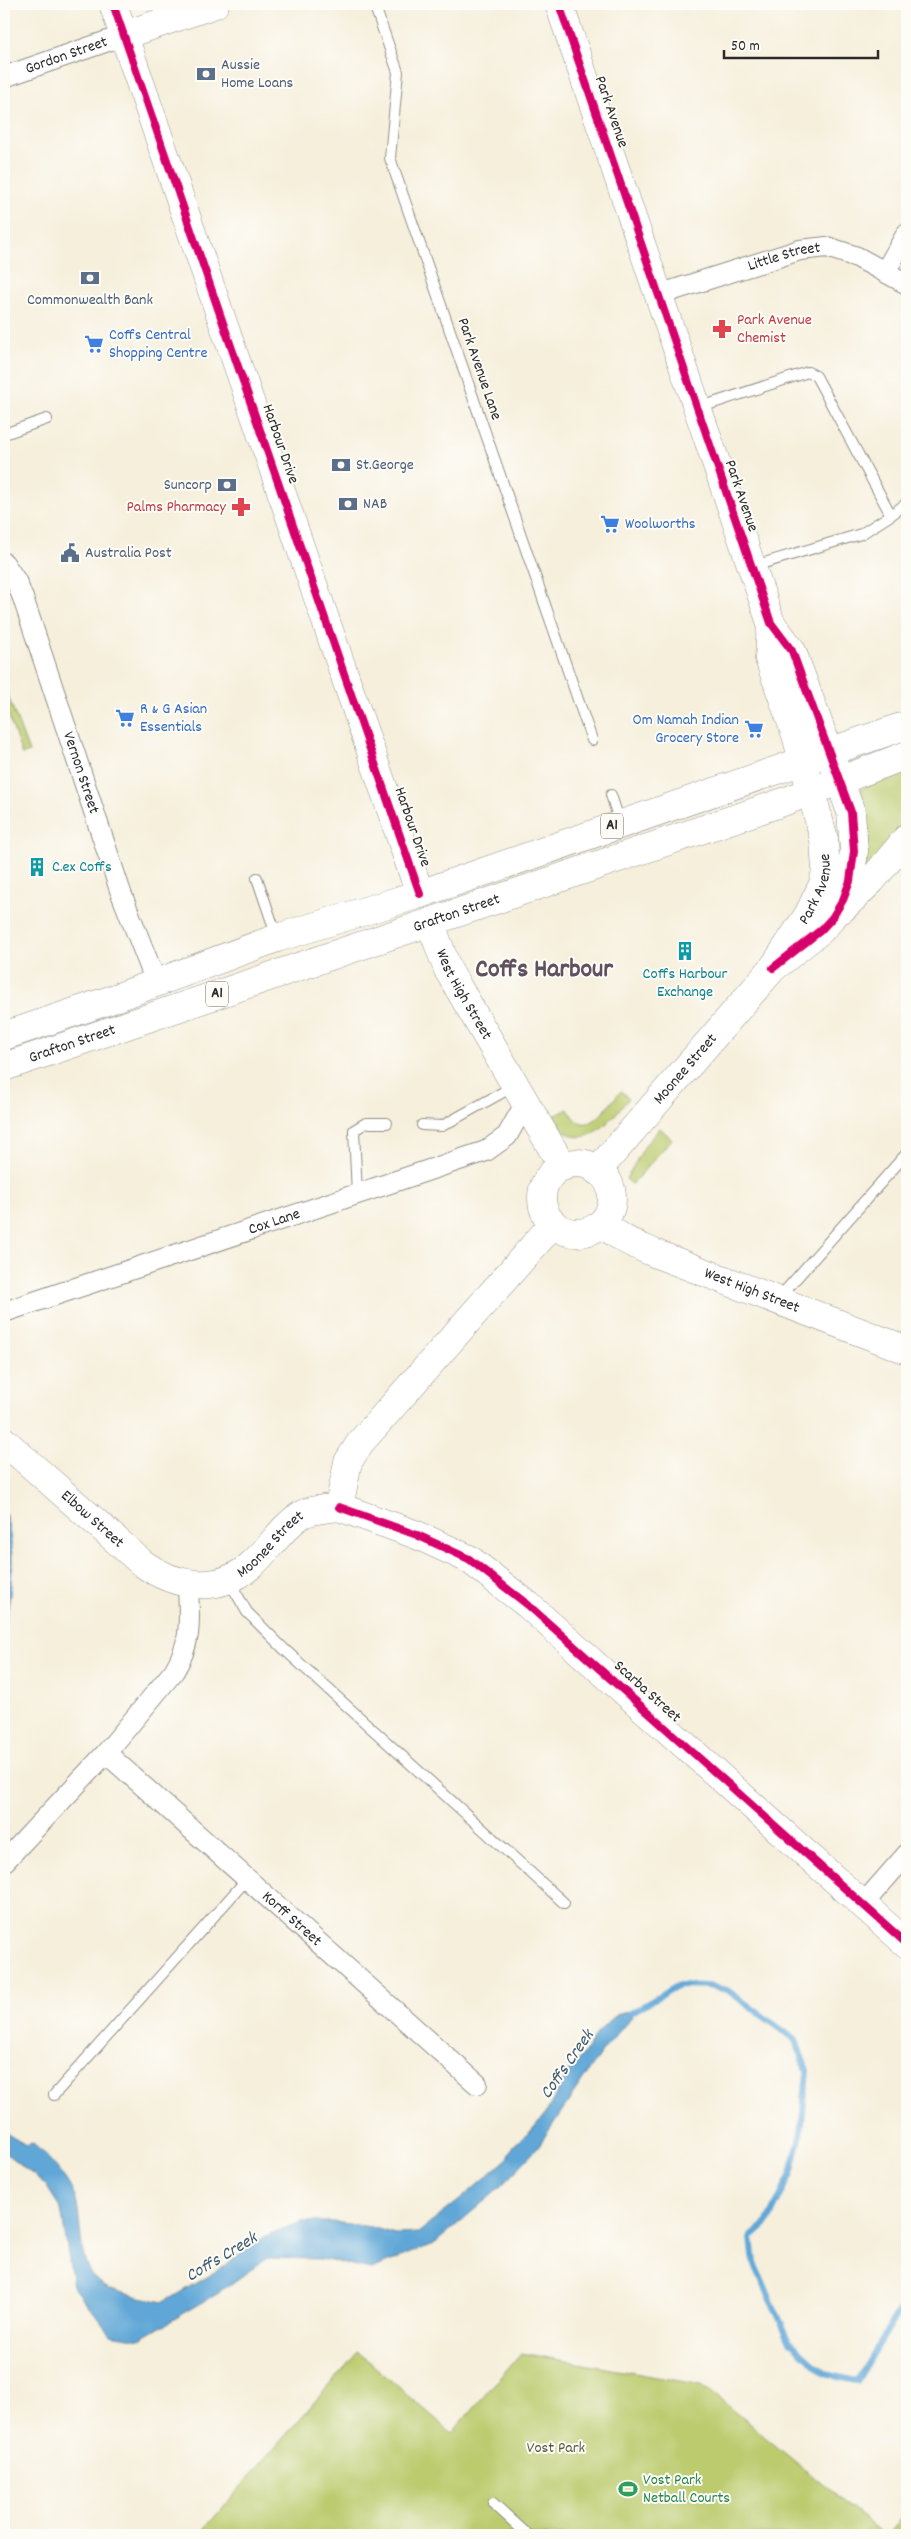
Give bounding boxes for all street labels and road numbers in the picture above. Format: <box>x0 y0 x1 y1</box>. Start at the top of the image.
street label: Gordon Street <box>22 30 111 80</box>
street label: Park Avenue <box>588 73 634 151</box>
street label: Little Street <box>745 236 822 277</box>
street label: Park Avenue Lane <box>451 315 507 423</box>
street label: Harbour Drive <box>256 401 304 487</box>
street label: Park Avenue <box>718 457 764 535</box>
street label: Vernon Street <box>57 729 105 817</box>
street label: Harbour Drive <box>388 784 436 870</box>
road number: A1 <box>601 814 623 838</box>
street label: Park Avenue <box>793 853 838 929</box>
street label: Grafton Street <box>410 888 503 938</box>
street label: West High Street <box>430 946 498 1044</box>
road number: A1 <box>206 982 228 1006</box>
street label: Grafton Street <box>26 1018 119 1069</box>
street label: Moonee Street <box>648 1028 723 1110</box>
street label: Cox Lane <box>245 1202 303 1241</box>
street label: West High Street <box>701 1262 803 1319</box>
street label: Elbow Street <box>56 1485 129 1554</box>
street label: Moonee Street <box>232 1505 309 1584</box>
street label: Scarba Street <box>608 1655 686 1729</box>
street label: Korff Street <box>257 1886 327 1952</box>

